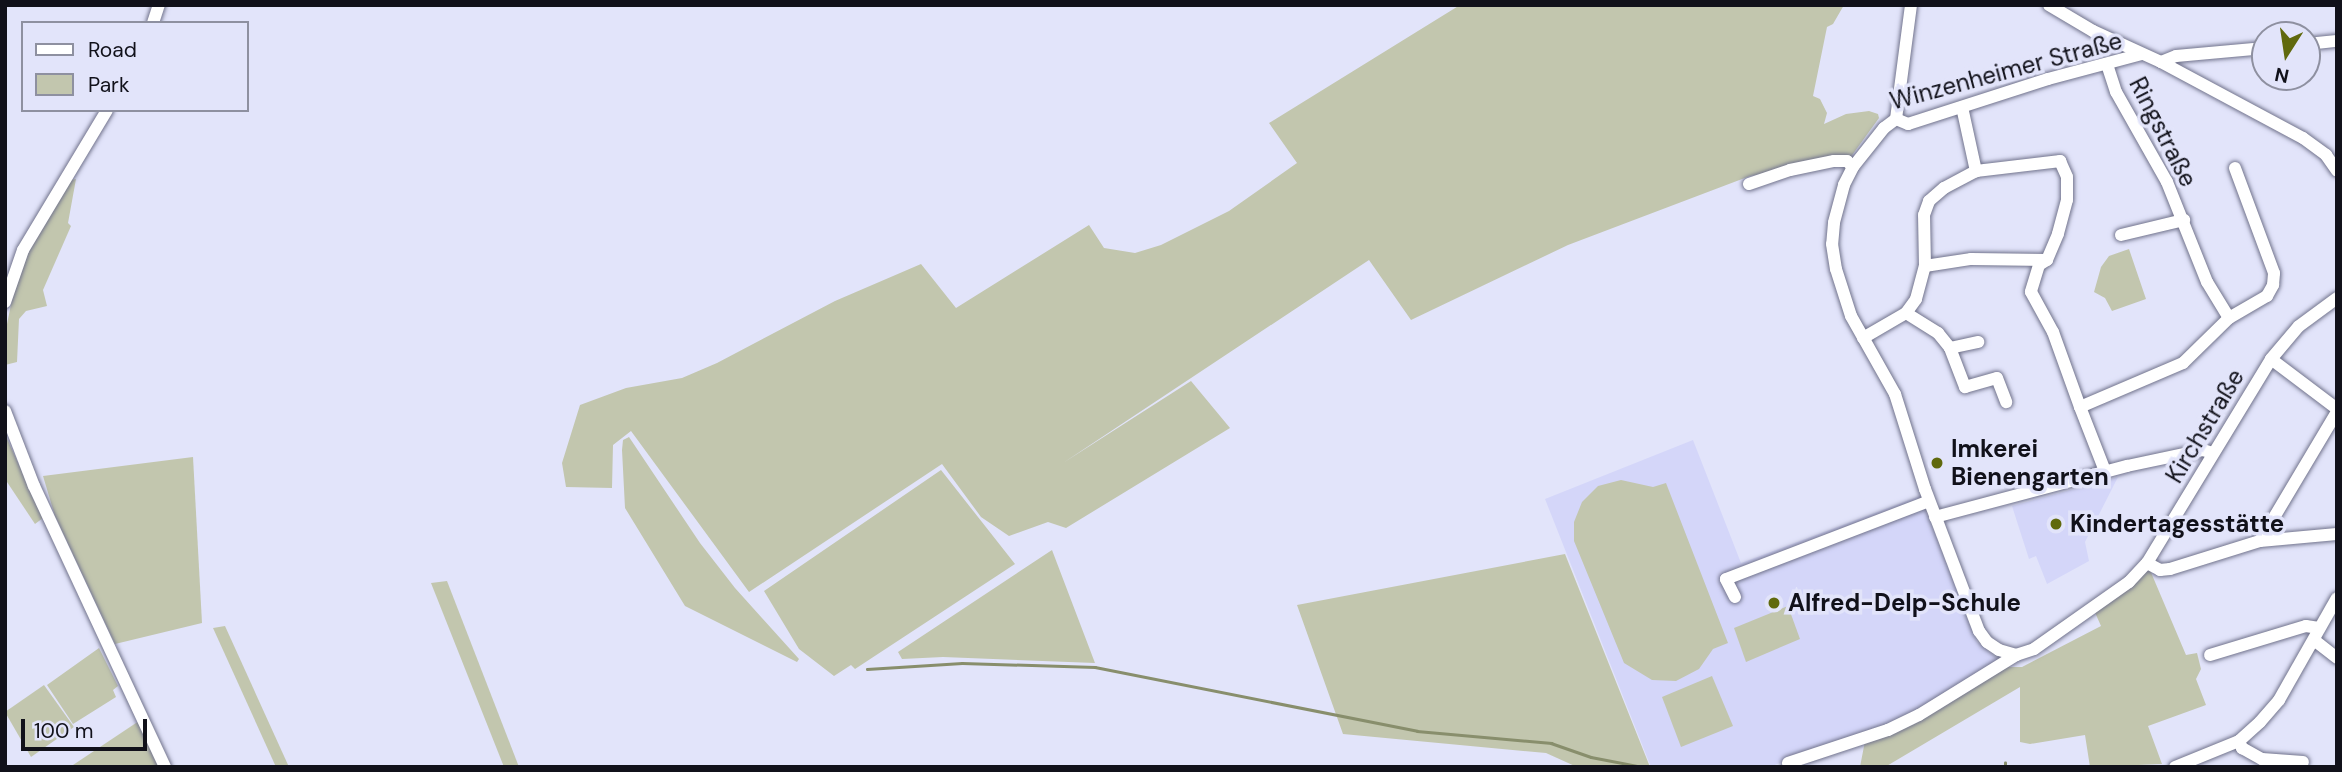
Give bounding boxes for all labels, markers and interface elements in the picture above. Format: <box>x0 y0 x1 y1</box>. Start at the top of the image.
legend <box>21 21 248 112</box>
north arrow <box>2251 21 2321 91</box>
street label: Winzenheimer Straße <box>1887 26 2125 116</box>
text: Road <box>88 36 137 64</box>
text: N <box>2273 61 2291 89</box>
text: Park <box>88 71 129 99</box>
street label: Ringstraße <box>2123 72 2203 192</box>
street label: Kirchstraße <box>2160 364 2250 488</box>
place label: Imkerei Bienengarten <box>1951 435 2109 491</box>
marker: Imkerei Bienengarten <box>1929 455 1945 471</box>
place label: Kindertagesstätte <box>2070 510 2284 538</box>
marker: Kindertagesstätte <box>2048 516 2064 532</box>
place label: Alfred-Delp-Schule <box>1788 589 2021 617</box>
marker: Alfred-Delp-Schule <box>1766 595 1782 611</box>
scale bar <box>24 706 150 750</box>
text: 100 m <box>34 717 94 745</box>

